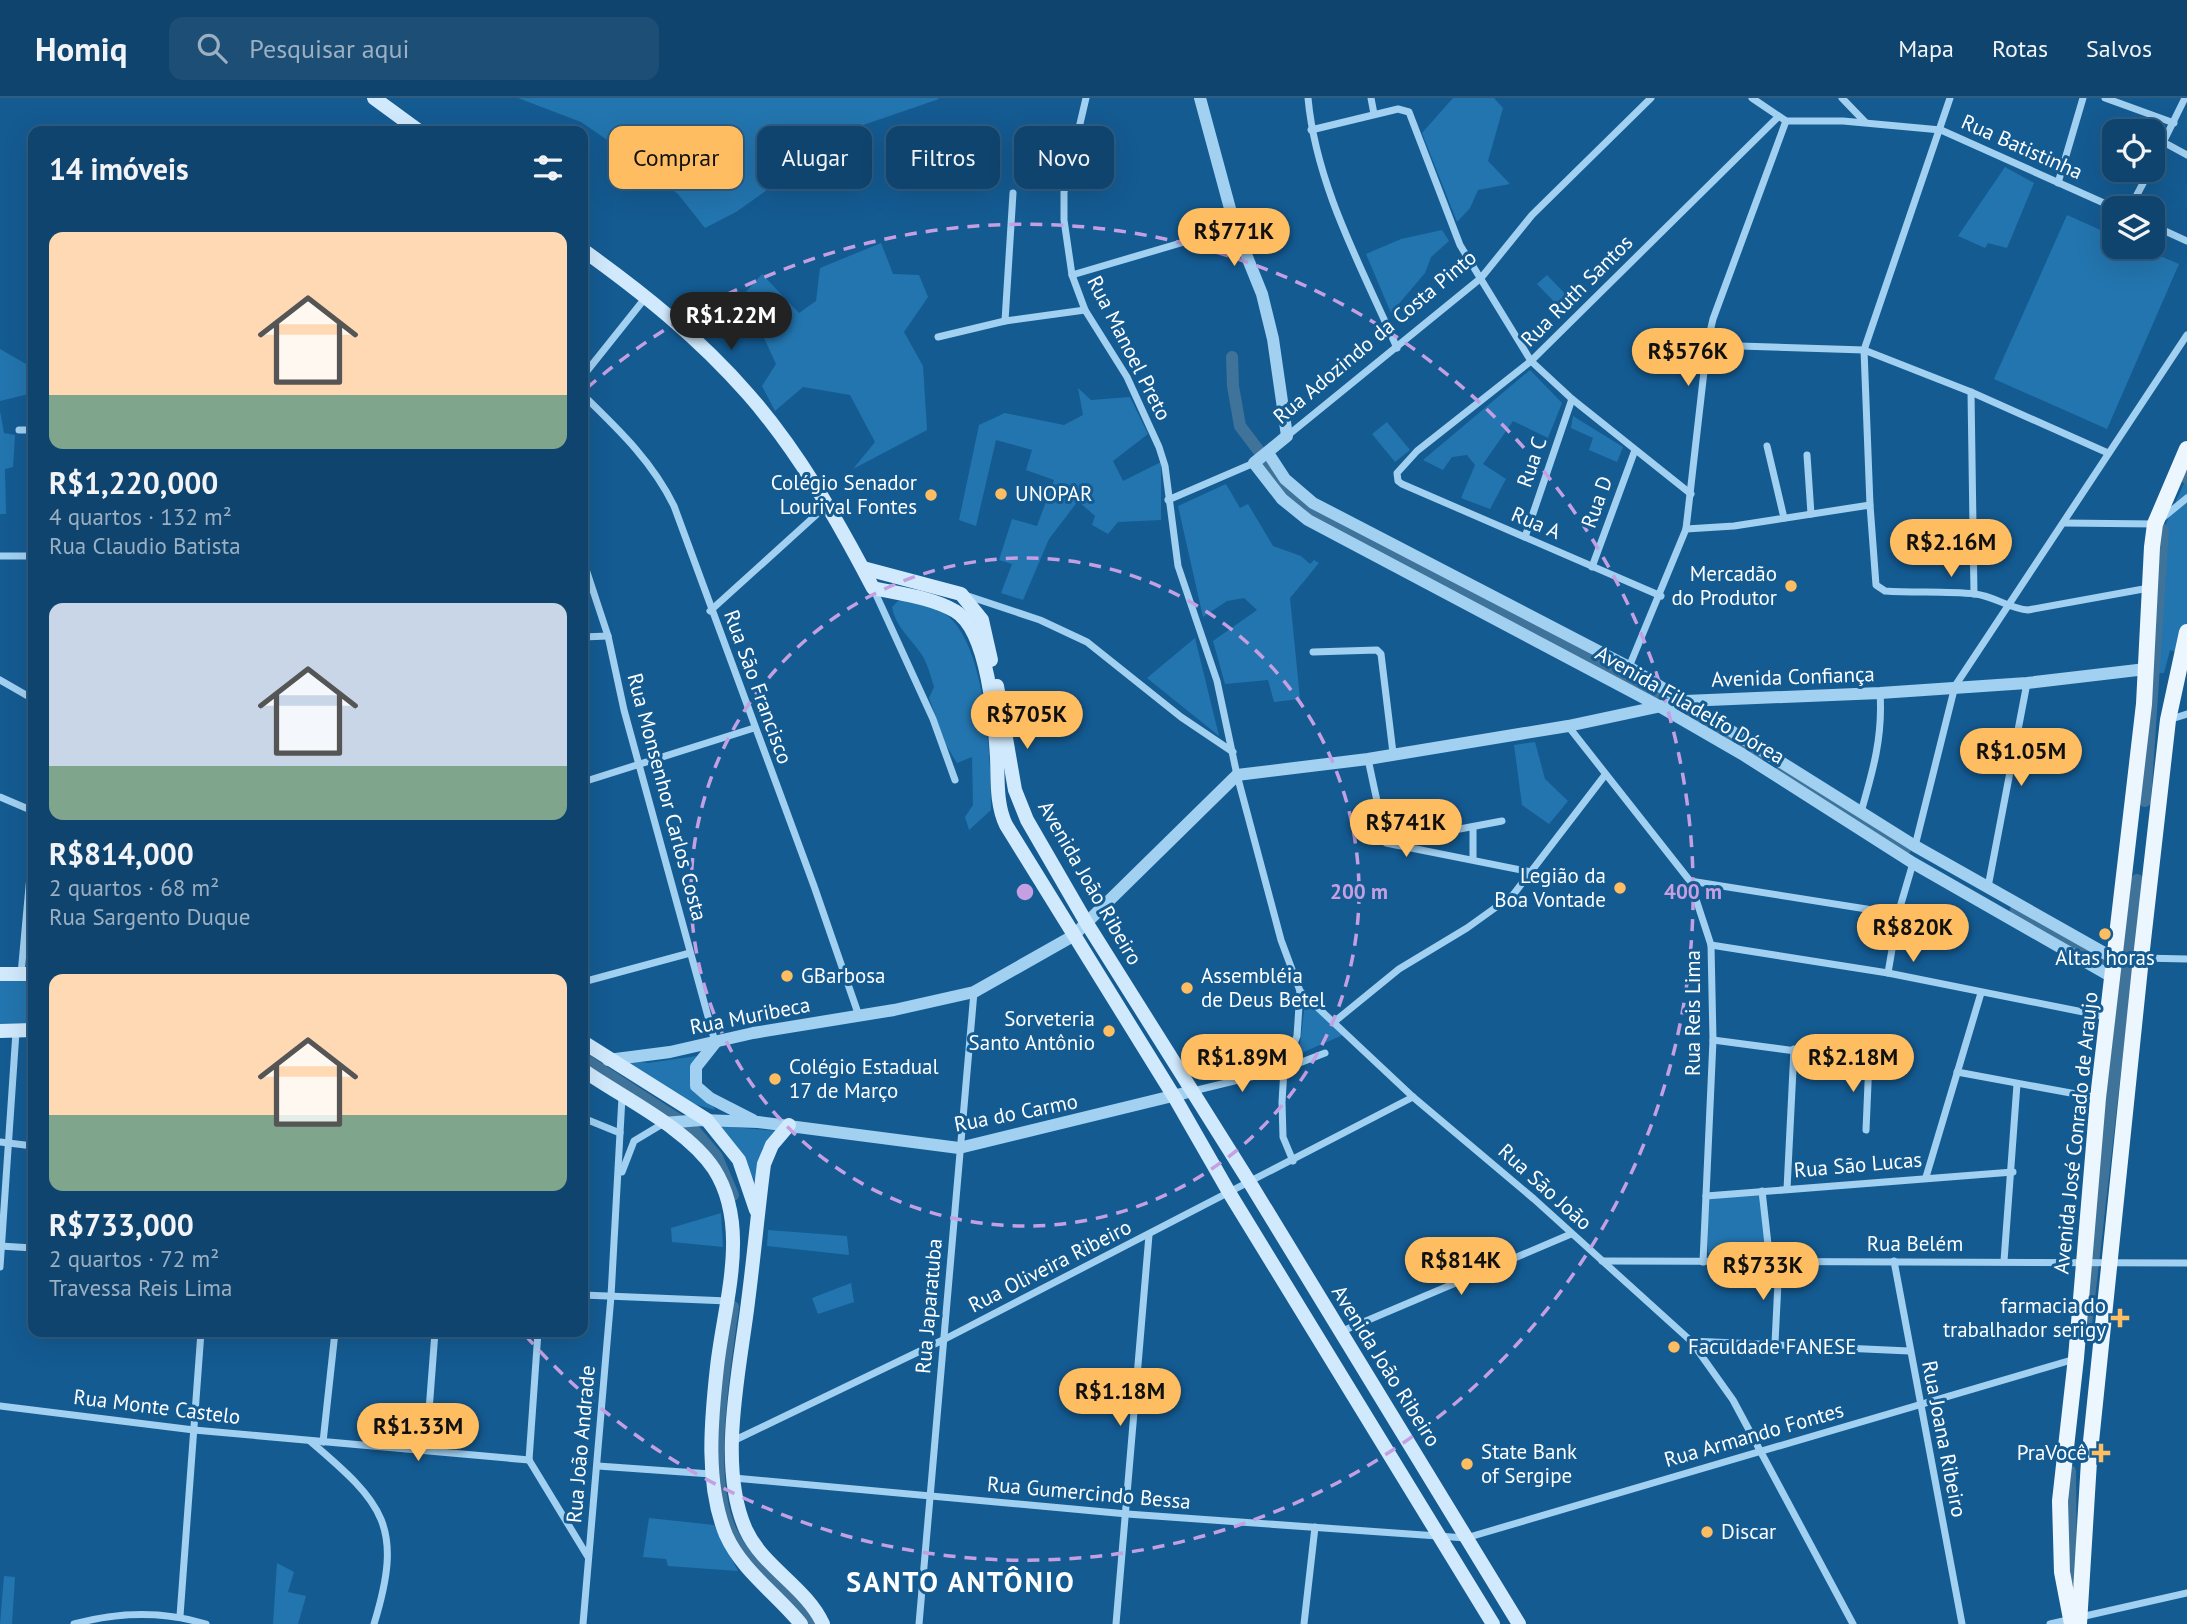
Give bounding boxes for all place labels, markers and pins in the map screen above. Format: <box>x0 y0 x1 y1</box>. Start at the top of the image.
pin: R$771K <box>1177 208 1291 268</box>
pin: R$1.22M <box>666 292 796 352</box>
pin: R$576K <box>1631 328 1745 388</box>
place label: Colégio Senador Lourival Fontes <box>771 469 917 520</box>
place label: UNOPAR <box>1015 480 1092 507</box>
marker: UNOPAR <box>993 486 1009 502</box>
marker: Colégio Senador Lourival Fontes <box>923 487 939 503</box>
pin: R$2.16M <box>1886 519 2016 579</box>
place label: Mercadão do Produtor <box>1672 560 1777 611</box>
marker: Mercadão do Produtor <box>1783 578 1799 594</box>
pin: R$705K <box>970 692 1084 751</box>
pin: R$1.05M <box>1956 728 2086 788</box>
pin: R$741K <box>1349 800 1463 859</box>
place label: Legião da Boa Vontade <box>1494 862 1606 913</box>
centre of rings <box>1013 880 1037 904</box>
marker: Legião da Boa Vontade <box>1612 880 1628 896</box>
pin: R$820K <box>1856 904 1970 964</box>
marker: Altas horas <box>2097 926 2113 942</box>
place label: Altas horas <box>2055 944 2155 971</box>
place label: GBarbosa <box>801 962 886 989</box>
place label: Assembléia de Deus Betel <box>1201 962 1325 1013</box>
marker: GBarbosa <box>779 968 795 984</box>
marker: Assembléia de Deus Betel <box>1179 980 1195 996</box>
place label: Sorveteria Santo Antônio <box>969 1005 1095 1056</box>
marker: Sorveteria Santo Antônio <box>1101 1023 1117 1039</box>
pin: R$1.89M <box>1177 1034 1307 1094</box>
pin: R$2.18M <box>1788 1034 1918 1094</box>
place label: Colégio Estadual 17 de Março <box>789 1053 939 1104</box>
marker: Colégio Estadual 17 de Março <box>767 1071 783 1087</box>
pin: R$814K <box>1404 1238 1518 1297</box>
pin: R$733K <box>1706 1242 1820 1302</box>
place label: farmacia do trabalhador serigy <box>1943 1292 2106 1343</box>
marker: farmacia do trabalhador serigy <box>2112 1310 2128 1326</box>
place label: Faculdade FANESE <box>1688 1333 1856 1360</box>
marker: Faculdade FANESE <box>1666 1339 1682 1355</box>
pin: R$1.18M <box>1055 1368 1185 1428</box>
pin: R$1.33M <box>353 1404 483 1463</box>
place label: State Bank of Sergipe <box>1481 1438 1577 1489</box>
place label: PraVocê <box>2017 1439 2087 1466</box>
marker: PraVocê <box>2093 1445 2109 1461</box>
marker: State Bank of Sergipe <box>1459 1456 1475 1472</box>
place label: Discar <box>1721 1518 1776 1545</box>
marker: Discar <box>1699 1524 1715 1540</box>

